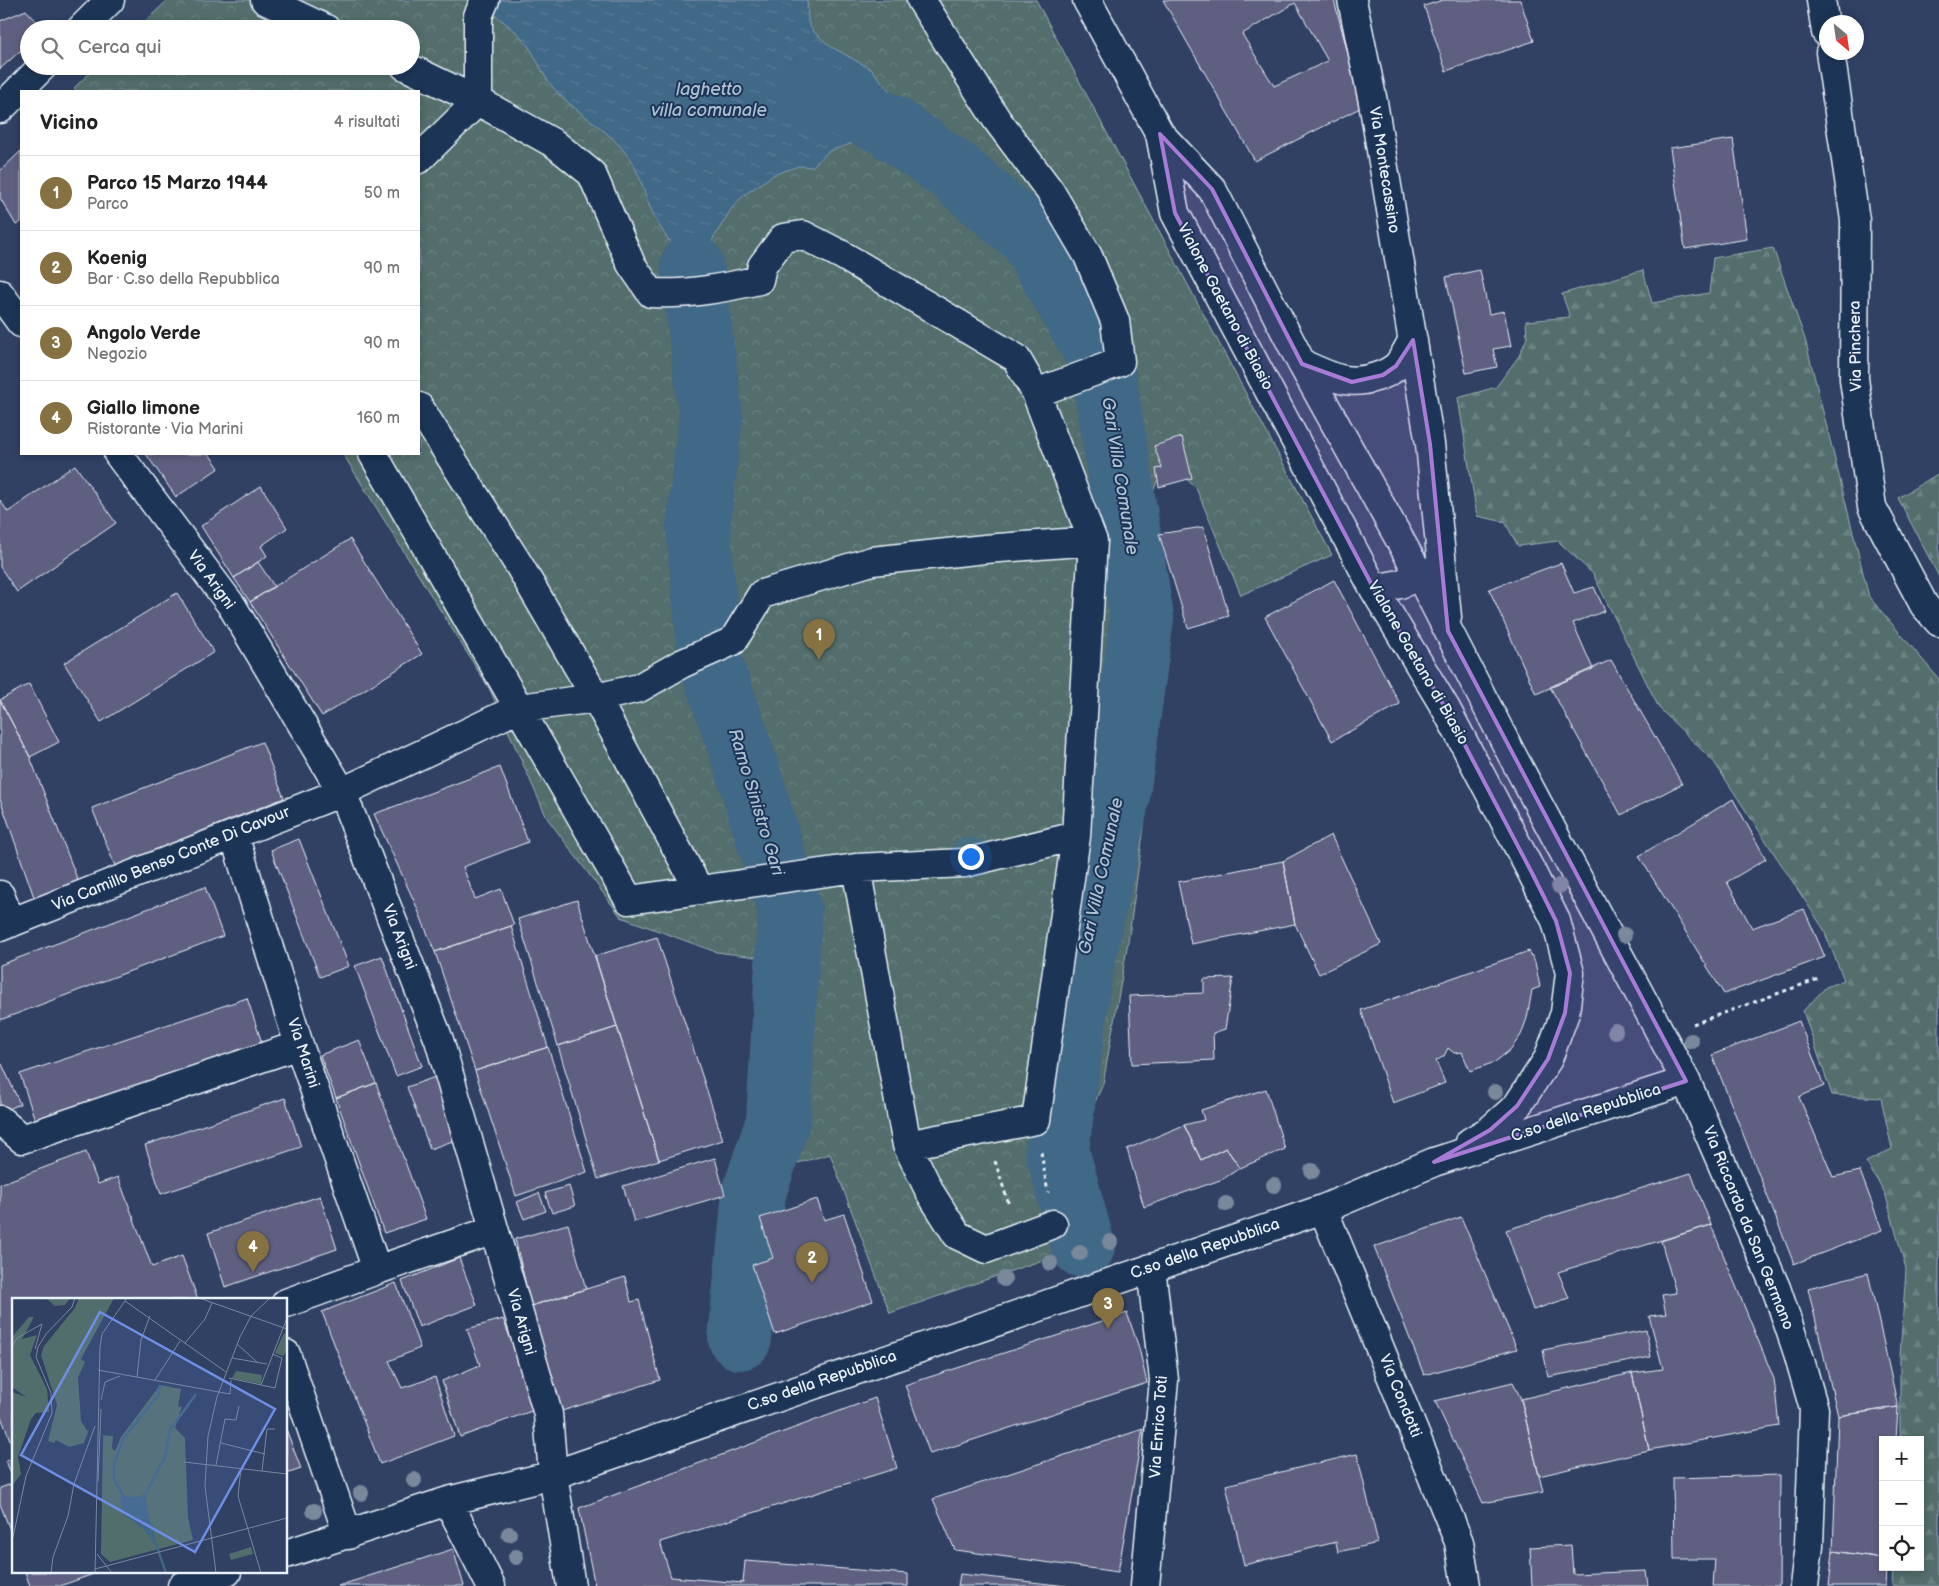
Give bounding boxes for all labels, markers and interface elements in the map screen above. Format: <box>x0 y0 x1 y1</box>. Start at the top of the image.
north arrow <box>1819 15 1864 60</box>
search box <box>20 20 420 75</box>
icon: search <box>38 34 66 62</box>
text: Cerca qui <box>78 36 161 59</box>
water label: laghetto villa comunale <box>651 79 767 121</box>
street label: Via Montecassino <box>1365 105 1403 235</box>
text: Vicino <box>40 110 98 135</box>
text: 4 risultati <box>334 113 400 132</box>
text: Parco 15 Marzo 1944 <box>87 172 268 195</box>
text: 1 <box>53 184 59 203</box>
text: 50 m <box>364 184 400 203</box>
text: Parco <box>87 195 129 214</box>
street label: Vialone Gaetano di Biasio <box>1173 220 1277 394</box>
text: Koenig <box>87 247 147 270</box>
text: 2 <box>51 259 61 278</box>
text: 90 m <box>364 259 400 278</box>
text: Bar · C.so della Repubblica <box>87 270 280 289</box>
street label: Via Pinchera <box>1846 300 1866 392</box>
text: Angolo Verde <box>87 322 201 345</box>
text: 3 <box>51 334 61 353</box>
text: 90 m <box>364 334 400 353</box>
text: Negozio <box>87 345 147 364</box>
water label: Gari Villa Comunale <box>1097 396 1143 556</box>
text: Giallo limone <box>87 397 200 420</box>
text: 4 <box>51 409 61 428</box>
text: 160 m <box>357 409 400 428</box>
text: Ristorante · Via Marini <box>87 420 243 439</box>
street label: Via Arigni <box>183 547 239 613</box>
street label: Vialone Gaetano di Biasio <box>1363 578 1473 748</box>
pin: 1 <box>803 619 835 660</box>
water label: Ramo Sinistro Gari <box>724 726 789 879</box>
water label: Gari Villa Comunale <box>1074 796 1128 956</box>
street label: Via Camillo Benso Conte Di Cavour <box>49 802 293 916</box>
your location <box>958 844 984 870</box>
street label: Via Arigni <box>378 902 420 972</box>
street label: Via Marini <box>283 1016 323 1090</box>
street label: C.so della Repubblica <box>1509 1080 1663 1146</box>
street label: Via Riccardo da San Germano <box>1698 1123 1798 1333</box>
street label: C.so della Repubblica <box>1128 1215 1282 1283</box>
pin: 4 <box>237 1231 269 1272</box>
pin: 2 <box>796 1242 828 1283</box>
street label: Via Arigni <box>502 1287 540 1357</box>
pin: 3 <box>1092 1288 1124 1329</box>
inset map <box>12 1298 288 1574</box>
street label: C.so della Repubblica <box>745 1347 899 1415</box>
street label: Via Condotti <box>1375 1352 1425 1440</box>
street label: Via Enrico Toti <box>1146 1375 1172 1479</box>
map controls <box>1879 1436 1924 1571</box>
button: + <box>1879 1436 1924 1481</box>
button: − <box>1879 1481 1924 1526</box>
button: locate <box>1879 1526 1924 1571</box>

